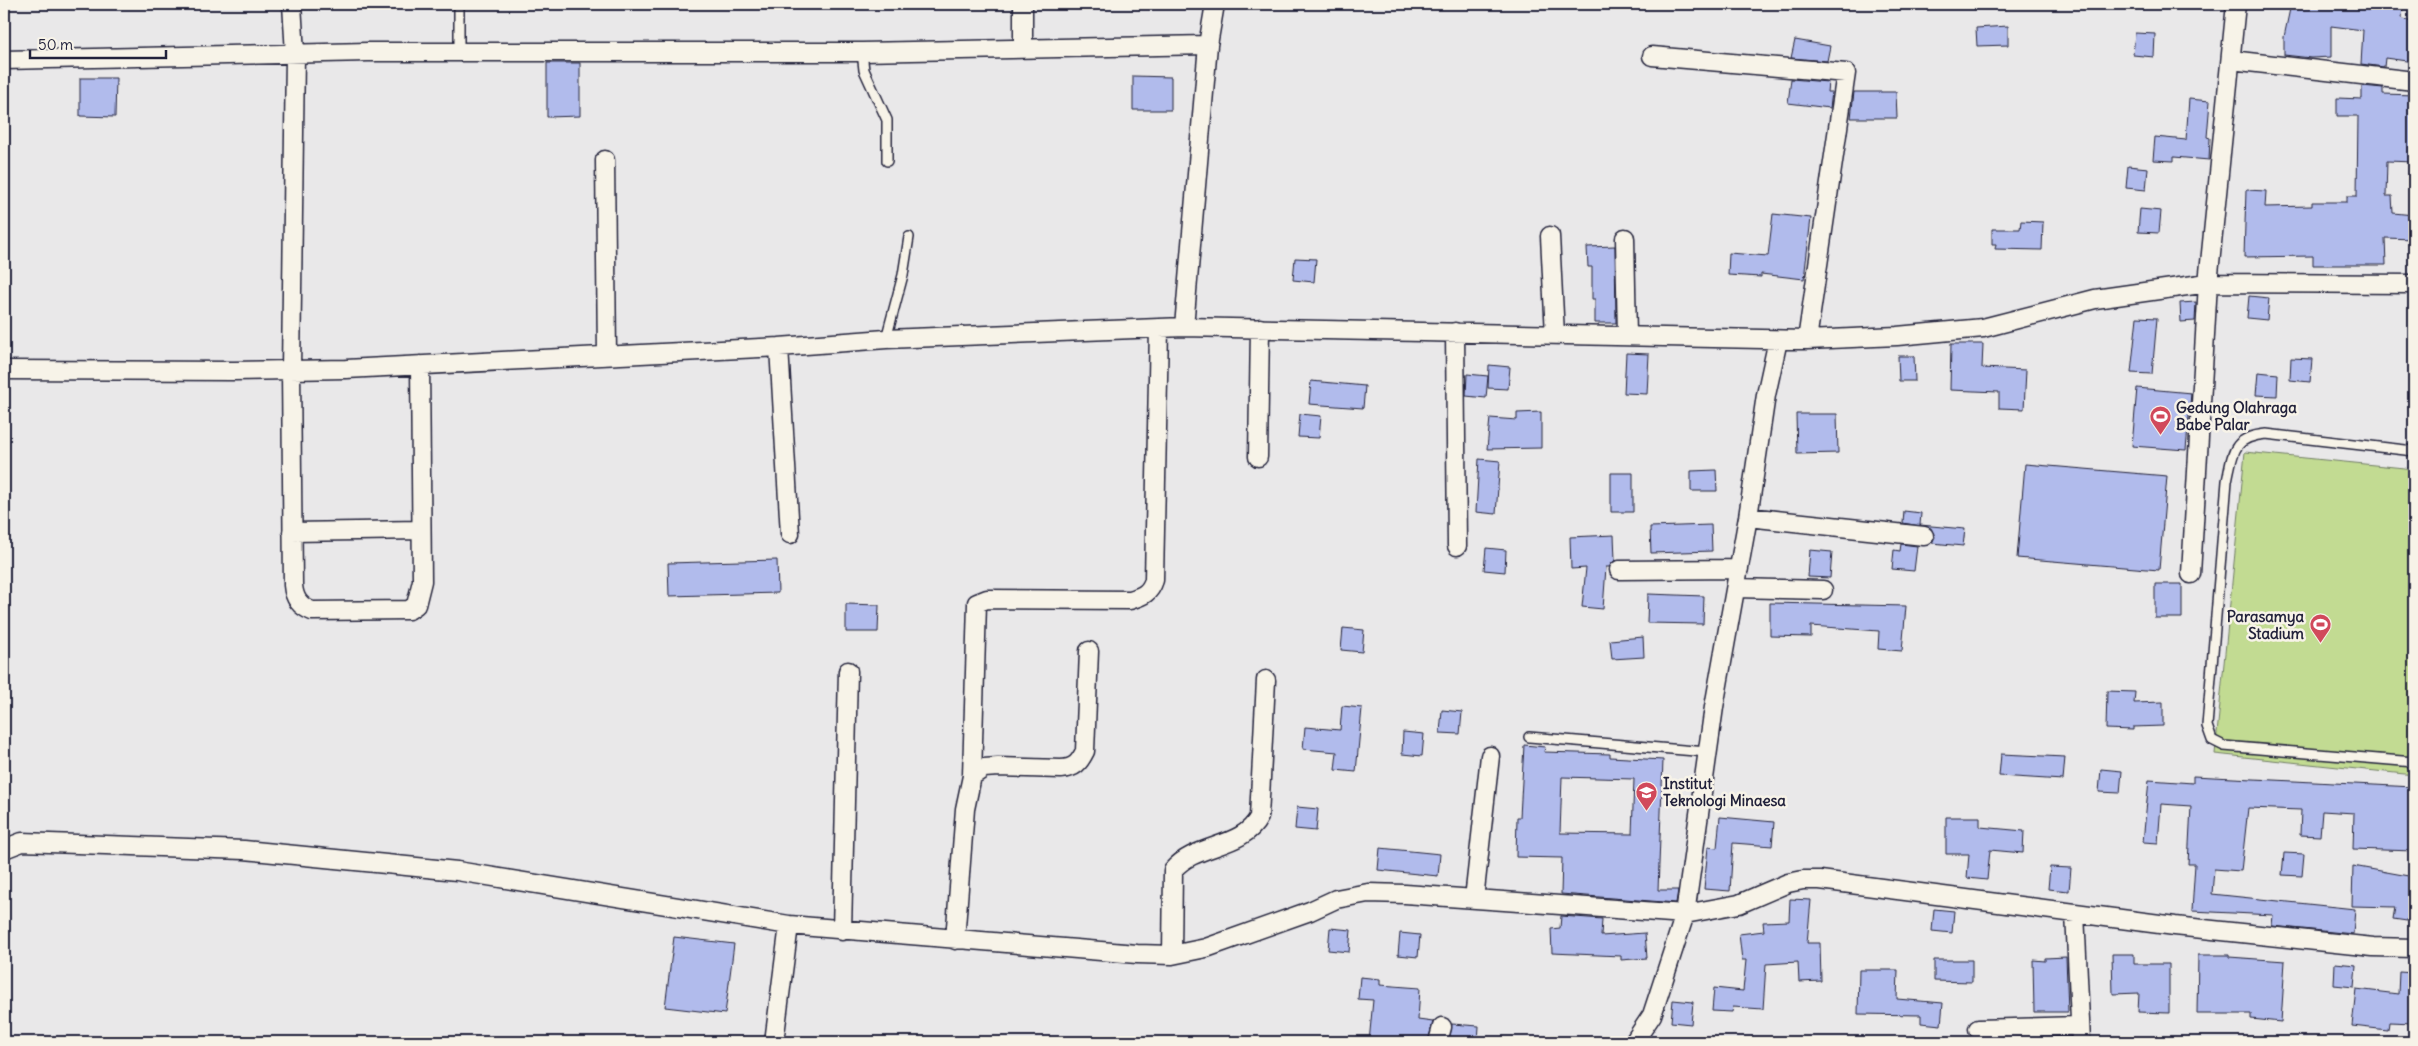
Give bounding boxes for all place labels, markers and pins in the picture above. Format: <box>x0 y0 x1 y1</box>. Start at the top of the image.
place label: Gedung Olahraga Babe Palar <box>2176 398 2297 434</box>
sports icon: Gedung Olahraga Babe Palar <box>2148 404 2172 435</box>
place label: Parasamya Stadium <box>2227 607 2304 643</box>
sports icon: Parasamya Stadium <box>2308 613 2332 644</box>
place label: Institut Teknologi Minaesa <box>1663 774 1786 811</box>
school or university icon: Institut Teknologi Minaesa <box>1635 780 1659 811</box>

